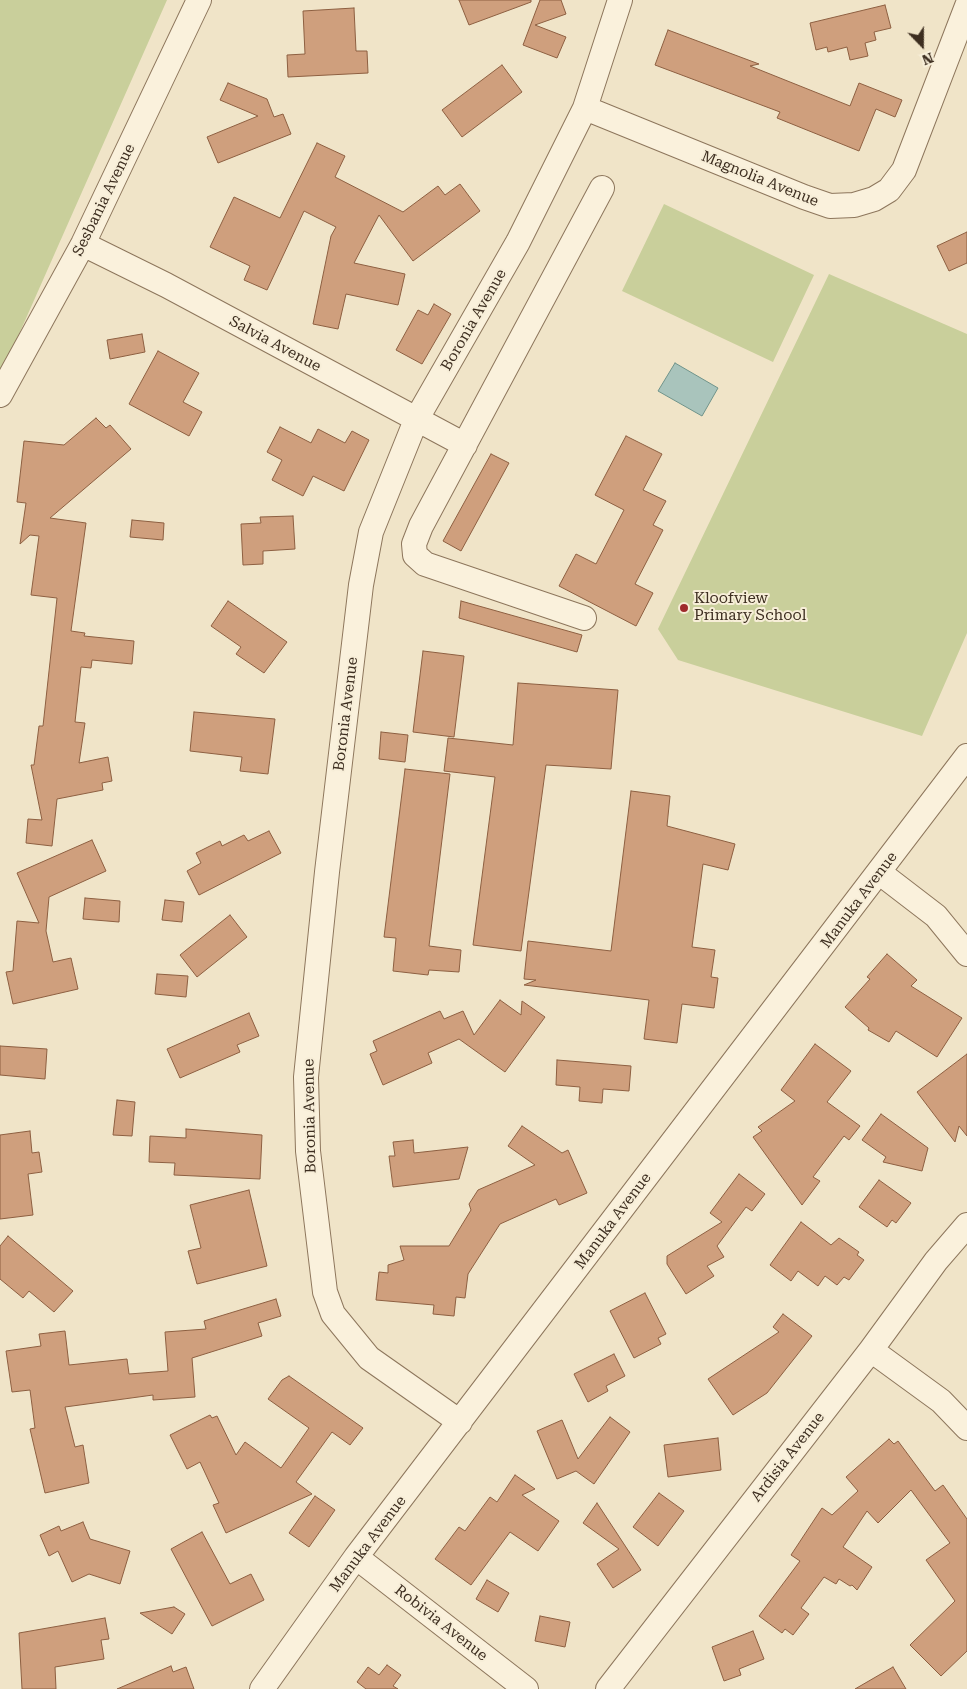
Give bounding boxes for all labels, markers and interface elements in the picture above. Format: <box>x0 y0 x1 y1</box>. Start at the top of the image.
north arrow <box>897 20 947 70</box>
text: N <box>920 49 936 68</box>
street label: Sesbania Avenue <box>69 141 139 259</box>
street label: Magnolia Avenue <box>699 147 821 211</box>
street label: Boronia Avenue <box>438 266 510 374</box>
street label: Salvia Avenue <box>226 312 324 376</box>
place label: Kloofview Primary School <box>694 590 806 625</box>
marker: Kloofview Primary School <box>678 602 690 614</box>
street label: Boronia Avenue <box>330 656 362 772</box>
street label: Manuka Avenue <box>817 848 901 952</box>
street label: Boronia Avenue <box>300 1058 320 1174</box>
street label: Manuka Avenue <box>571 1169 655 1273</box>
street label: Ardisia Avenue <box>747 1409 829 1505</box>
street label: Manuka Avenue <box>326 1492 410 1596</box>
street label: Robivia Avenue <box>391 1581 491 1665</box>

